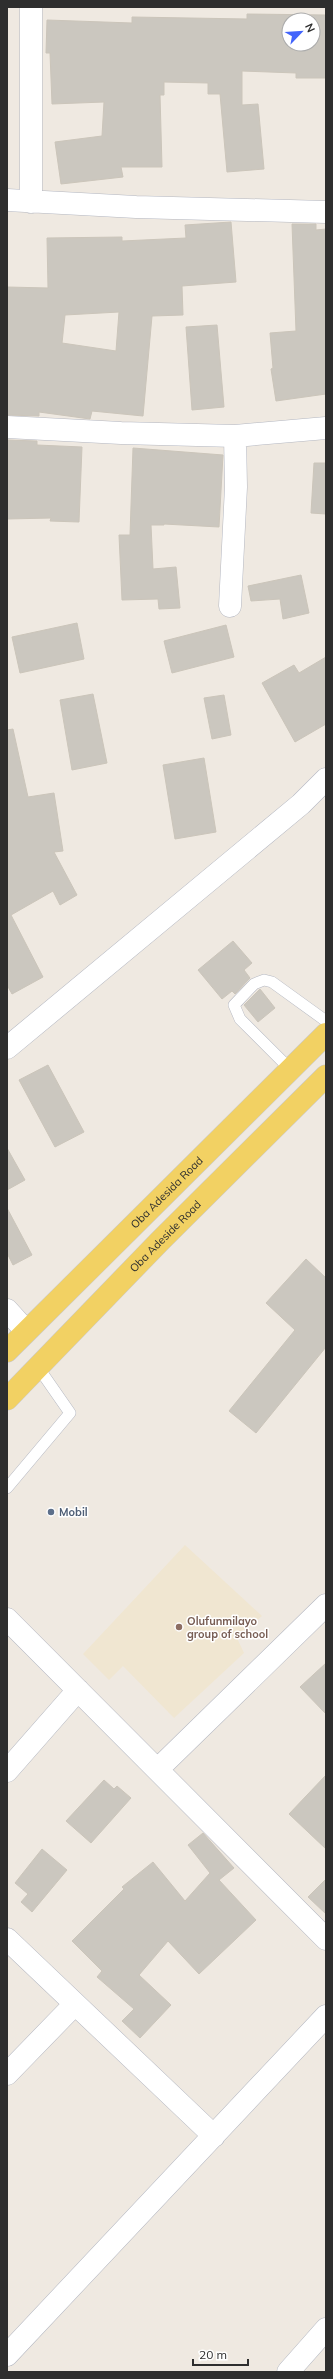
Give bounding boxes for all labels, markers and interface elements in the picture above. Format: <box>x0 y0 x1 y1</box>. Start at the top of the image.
north arrow <box>281 12 321 52</box>
text: N <box>302 21 318 34</box>
street label: Oba Adesida Road <box>127 1153 206 1231</box>
street label: Oba Adeside Road <box>127 1197 204 1275</box>
place label: Mobil <box>59 1505 88 1519</box>
marker: Mobil <box>46 1507 56 1517</box>
place label: Olufunmilayo group of school <box>187 1614 268 1641</box>
marker: Olufunmilayo group of school <box>174 1622 184 1632</box>
scale bar <box>193 2341 248 2367</box>
text: 20 m <box>199 2347 227 2362</box>

